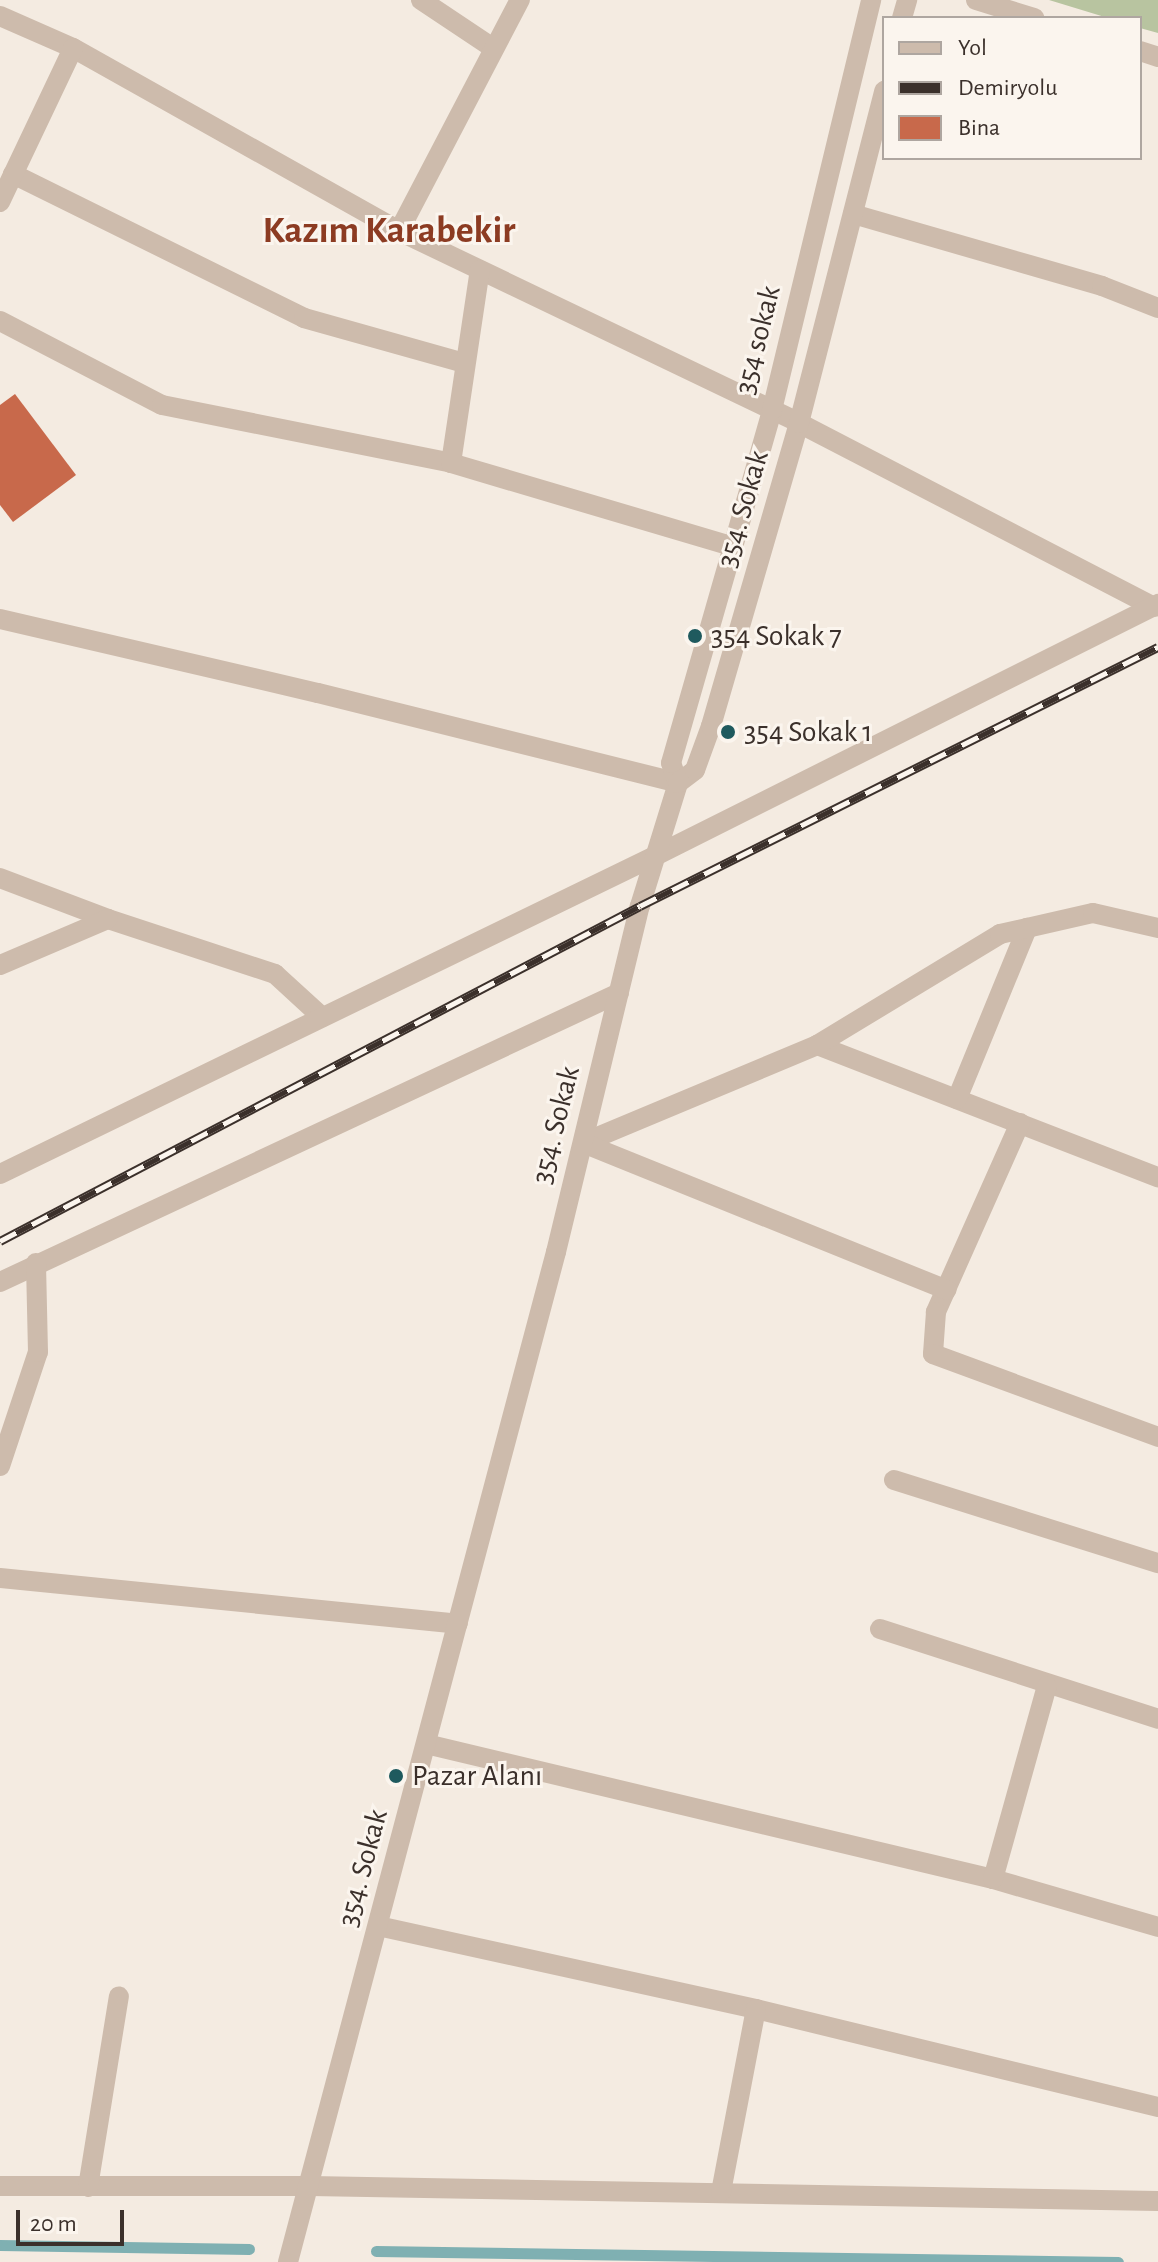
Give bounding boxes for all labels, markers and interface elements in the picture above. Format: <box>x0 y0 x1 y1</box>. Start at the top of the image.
legend <box>882 16 1142 160</box>
text: Yol <box>958 36 987 60</box>
text: Demiryolu <box>958 76 1057 100</box>
text: Bina <box>958 116 1000 140</box>
district label: Kazım Karabekir <box>262 209 516 255</box>
street label: 354 sokak <box>727 282 789 398</box>
street label: 354. Sokak <box>709 446 777 572</box>
place label: 354 Sokak 7 <box>711 618 842 654</box>
marker: 354 Sokak 7 <box>686 627 704 645</box>
place label: 354 Sokak 1 <box>744 714 872 750</box>
marker: 354 Sokak 1 <box>719 723 737 741</box>
street label: 354. Sokak <box>524 1062 588 1188</box>
place label: Pazar Alanı <box>412 1758 542 1794</box>
marker: Pazar Alanı <box>387 1767 405 1785</box>
street label: 354. Sokak <box>330 1805 396 1931</box>
scale bar <box>20 2194 128 2244</box>
text: 20 m <box>30 2212 77 2236</box>

